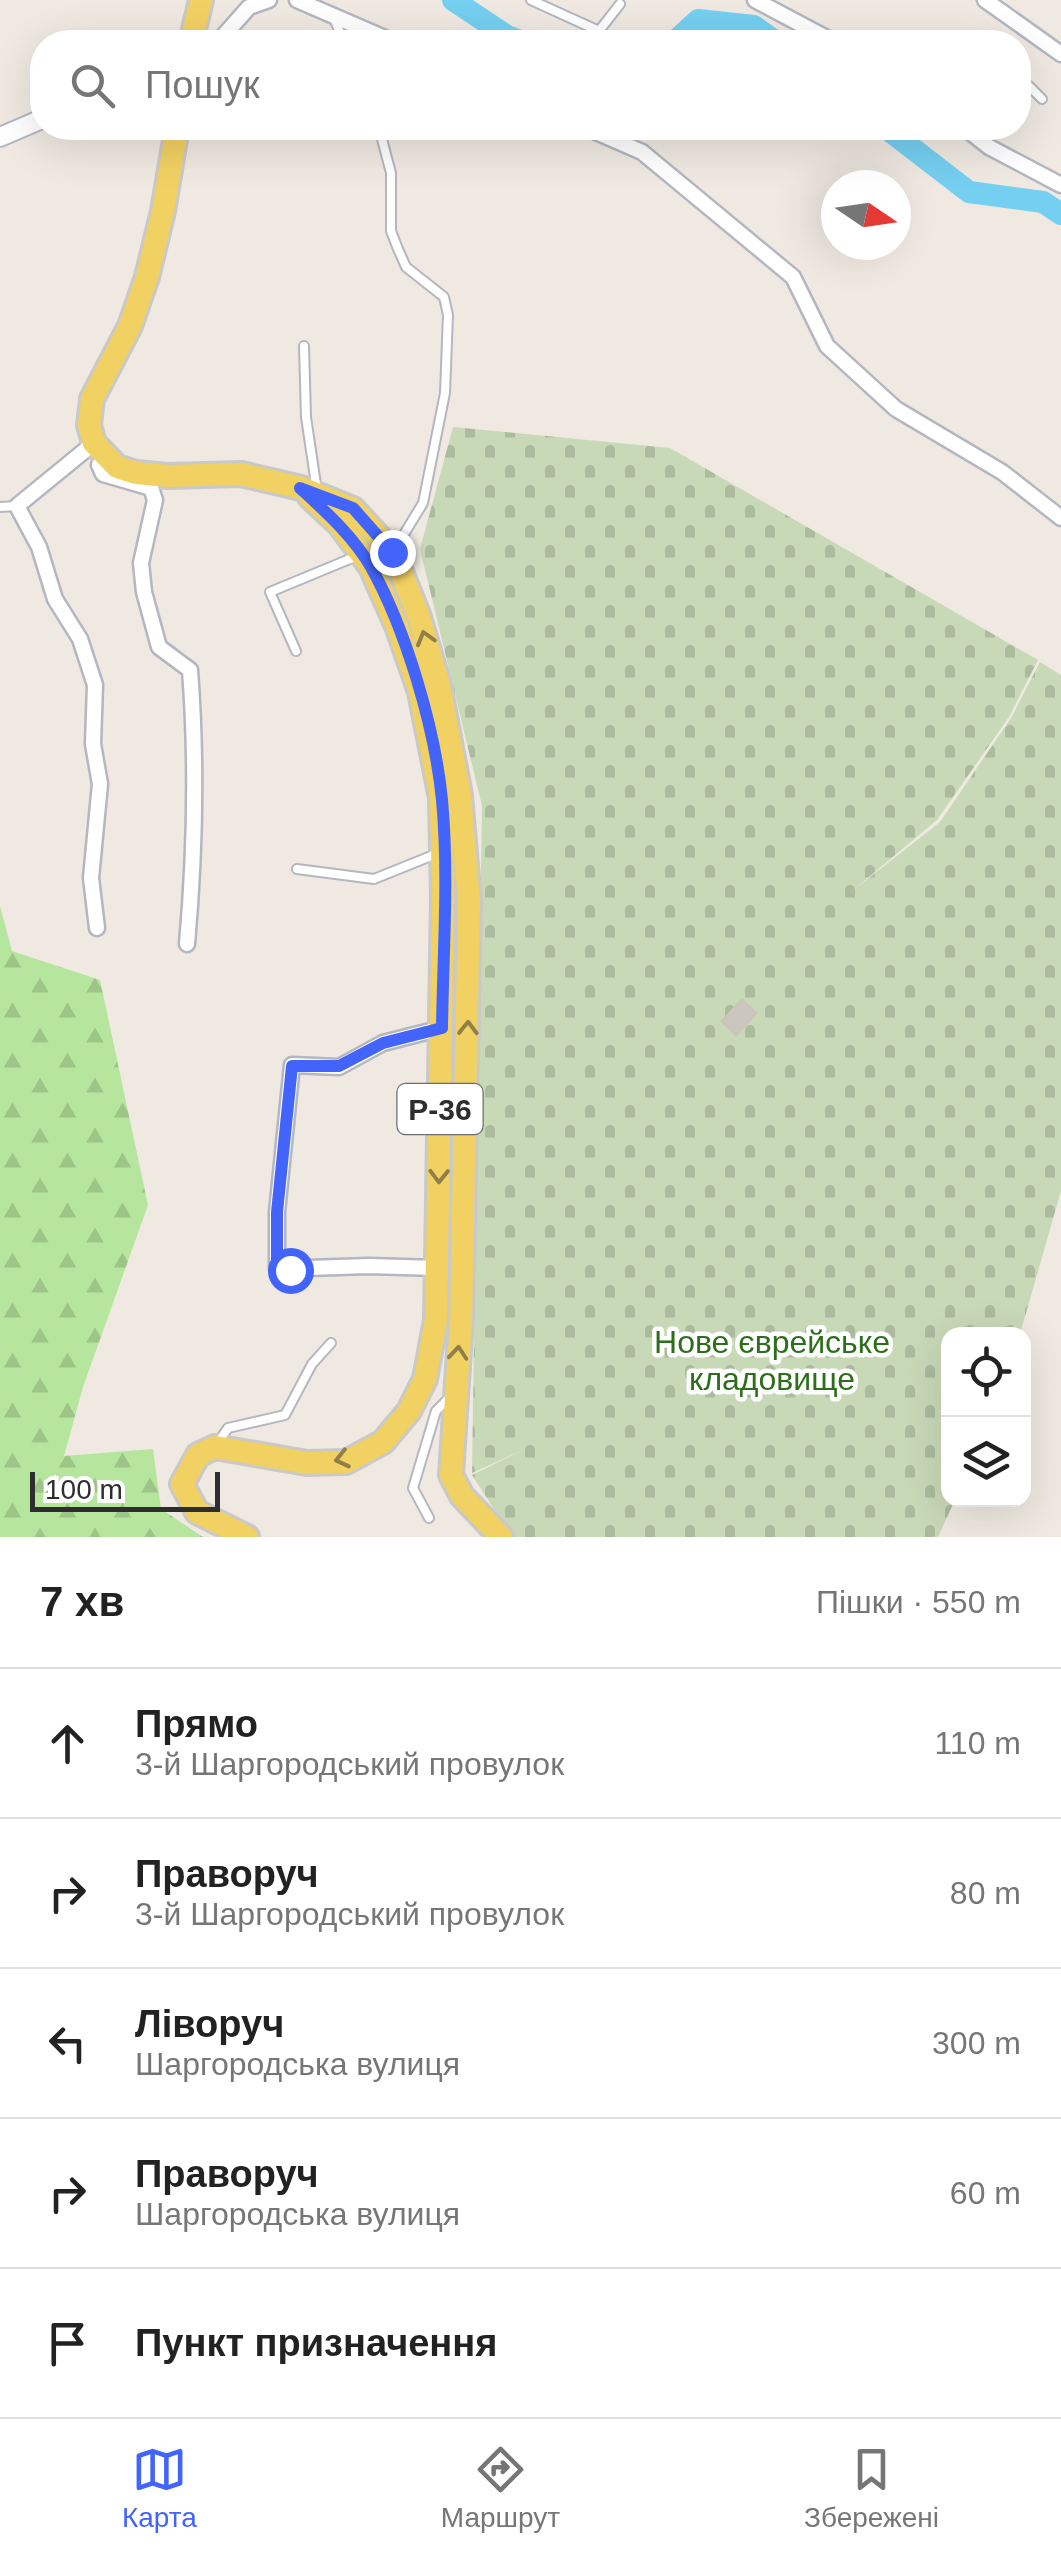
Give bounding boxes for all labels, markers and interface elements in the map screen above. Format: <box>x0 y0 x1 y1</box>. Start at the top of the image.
search box <box>30 30 1031 140</box>
icon: search <box>65 58 120 113</box>
text: Пошук <box>145 64 260 106</box>
north arrow <box>821 170 911 260</box>
route end <box>370 530 416 576</box>
one-way arrow <box>416 630 437 647</box>
one-way arrow <box>457 1020 478 1036</box>
road number: Р-36 <box>398 1084 482 1134</box>
one-way arrow <box>428 1170 450 1185</box>
route start <box>268 1248 314 1294</box>
park label: Нове єврейське кладовище <box>654 1324 890 1397</box>
map controls <box>941 1327 1031 1507</box>
button: locate <box>941 1327 1031 1417</box>
one-way arrow <box>447 1345 469 1361</box>
button: layers <box>941 1417 1031 1507</box>
one-way arrow <box>333 1447 350 1468</box>
scale bar <box>30 1467 220 1512</box>
text: 100 m <box>45 1474 123 1505</box>
text: 7 хв <box>40 1578 124 1625</box>
text: Пішки · 550 m <box>816 1584 1021 1620</box>
text: Прямо <box>135 1703 258 1745</box>
icon: ahead <box>40 1716 95 1771</box>
text: 110 m <box>934 1725 1021 1761</box>
text: 3-й Шаргородський провулок <box>135 1746 564 1782</box>
text: Праворуч <box>135 1853 319 1895</box>
icon: right <box>40 1866 95 1921</box>
text: 80 m <box>950 1875 1021 1911</box>
text: 3-й Шаргородський провулок <box>135 1896 564 1932</box>
text: Ліворуч <box>135 2003 284 2045</box>
icon: left <box>40 2016 95 2071</box>
text: 300 m <box>932 2025 1021 2061</box>
text: Шаргородська вулиця <box>135 2046 460 2082</box>
text: Праворуч <box>135 2153 319 2195</box>
icon: right <box>40 2166 95 2221</box>
text: 60 m <box>950 2175 1021 2211</box>
text: Шаргородська вулиця <box>135 2196 460 2232</box>
icon: arrive <box>40 2316 95 2371</box>
text: Пункт призначення <box>135 2322 497 2364</box>
tab: Карта <box>122 2442 197 2534</box>
tab: Маршрут <box>441 2442 560 2534</box>
tab: Збережені <box>804 2442 939 2534</box>

